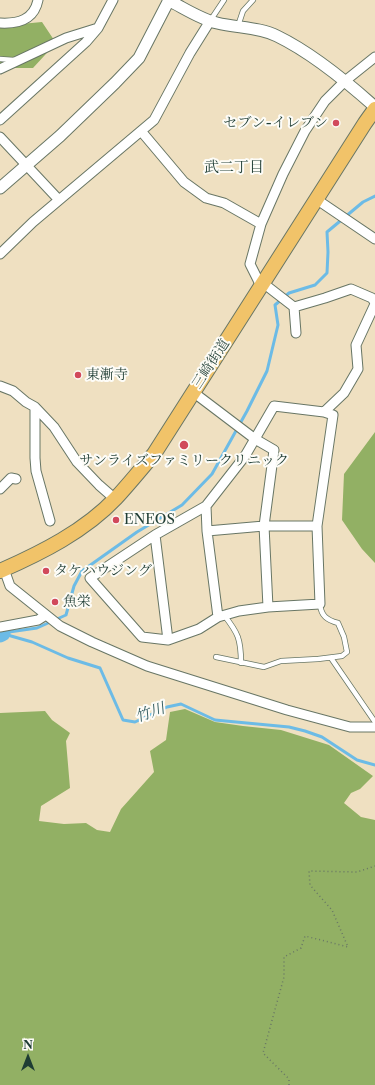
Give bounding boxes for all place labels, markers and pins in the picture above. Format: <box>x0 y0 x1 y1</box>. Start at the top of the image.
place label: セブン-イレブン <box>224 115 328 131</box>
marker: セブン-イレブン <box>331 118 341 128</box>
place label: 東漸寺 <box>86 367 128 383</box>
marker: 東漸寺 <box>73 370 83 380</box>
marker: サンライズファミリークリニック <box>178 439 190 451</box>
place label: サンライズファミリークリニック <box>79 453 289 469</box>
place label: ENEOS <box>124 512 175 528</box>
marker: ENEOS <box>111 515 121 525</box>
place label: タケハウジング <box>54 563 152 579</box>
marker: タケハウジング <box>41 566 51 576</box>
place label: 魚栄 <box>63 594 91 610</box>
marker: 魚栄 <box>50 597 60 607</box>

